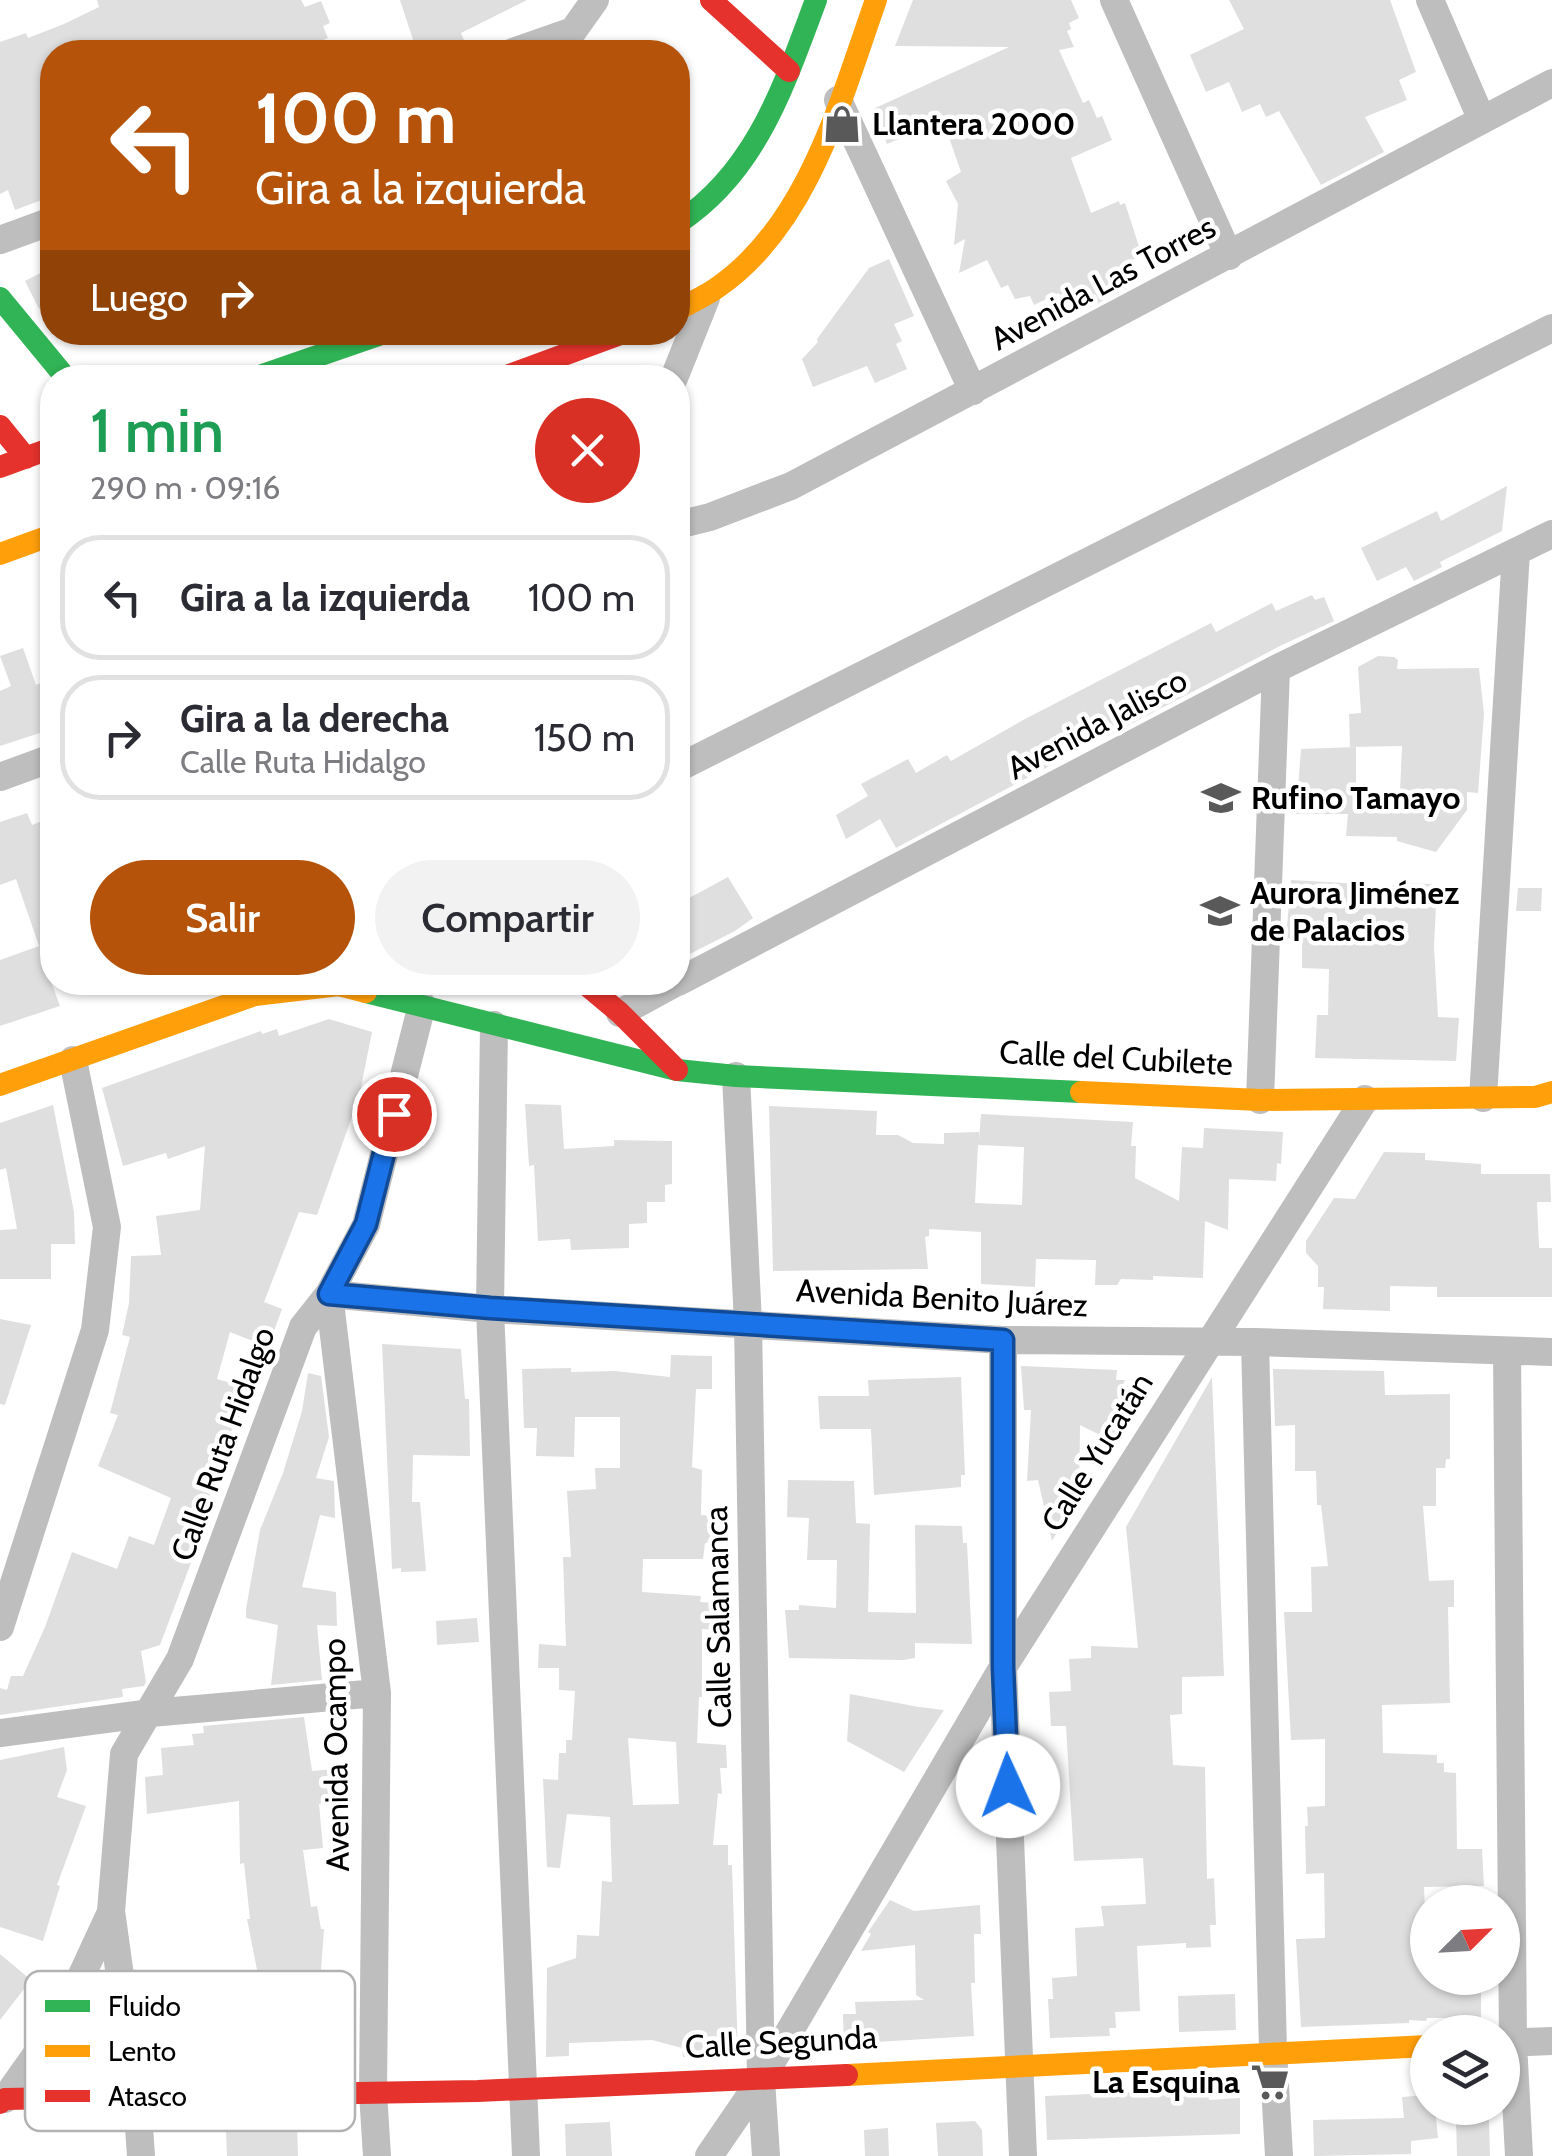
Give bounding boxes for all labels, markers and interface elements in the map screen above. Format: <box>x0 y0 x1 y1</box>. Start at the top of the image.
text: 100 m <box>255 75 456 161</box>
icon: left <box>90 80 220 210</box>
shop icon: Llantera 2000 <box>821 103 863 145</box>
place label: Llantera 2000 <box>872 104 1075 143</box>
text: Gira a la izquierda <box>255 161 586 215</box>
street label: Avenida Las Torres <box>984 207 1222 358</box>
icon: right <box>208 270 263 325</box>
text: Luego <box>90 274 188 321</box>
text: 1 min <box>90 394 224 467</box>
button: close <box>535 398 640 503</box>
text: 290 m · 09:16 <box>90 468 280 507</box>
icon: left <box>95 570 150 625</box>
text: Gira a la izquierda <box>180 574 470 621</box>
text: 100 m <box>528 574 635 621</box>
street label: Avenida Jalisco <box>1000 660 1193 787</box>
text: Gira a la derecha <box>180 695 449 742</box>
icon: right <box>95 710 150 765</box>
text: 150 m <box>534 714 635 761</box>
text: Calle Ruta Hidalgo <box>180 742 426 781</box>
school or university icon: Rufino Tamayo <box>1200 777 1242 819</box>
place label: Rufino Tamayo <box>1251 778 1460 817</box>
button: Salir <box>90 860 355 975</box>
button: Compartir <box>375 860 640 975</box>
place label: Aurora Jiménez de Palacios <box>1250 873 1459 949</box>
school or university icon: Aurora Jiménez de Palacios <box>1199 890 1241 932</box>
street label: Calle del Cubilete <box>998 1032 1234 1083</box>
pin <box>352 1072 437 1157</box>
icon: arrive <box>367 1087 422 1142</box>
street label: Avenida Benito Juárez <box>795 1270 1089 1325</box>
street label: Calle Ruta Hidalgo <box>162 1322 283 1566</box>
street label: Calle Yucatán <box>1032 1365 1161 1538</box>
street label: Calle Salamanca <box>696 1505 739 1728</box>
street label: Avenida Ocampo <box>314 1638 357 1872</box>
position arrow <box>956 1734 1060 1838</box>
north arrow <box>1410 1885 1520 1995</box>
map controls <box>1410 1885 1520 2125</box>
legend <box>25 1971 355 2131</box>
text: Fluido <box>108 1989 181 2023</box>
button: layers <box>1410 2015 1520 2125</box>
street label: Calle Segunda <box>684 2017 879 2066</box>
text: Lento <box>108 2034 176 2068</box>
supermarket icon: La Esquina <box>1249 2061 1291 2103</box>
place label: La Esquina <box>1092 2062 1240 2101</box>
text: Atasco <box>108 2079 187 2113</box>

